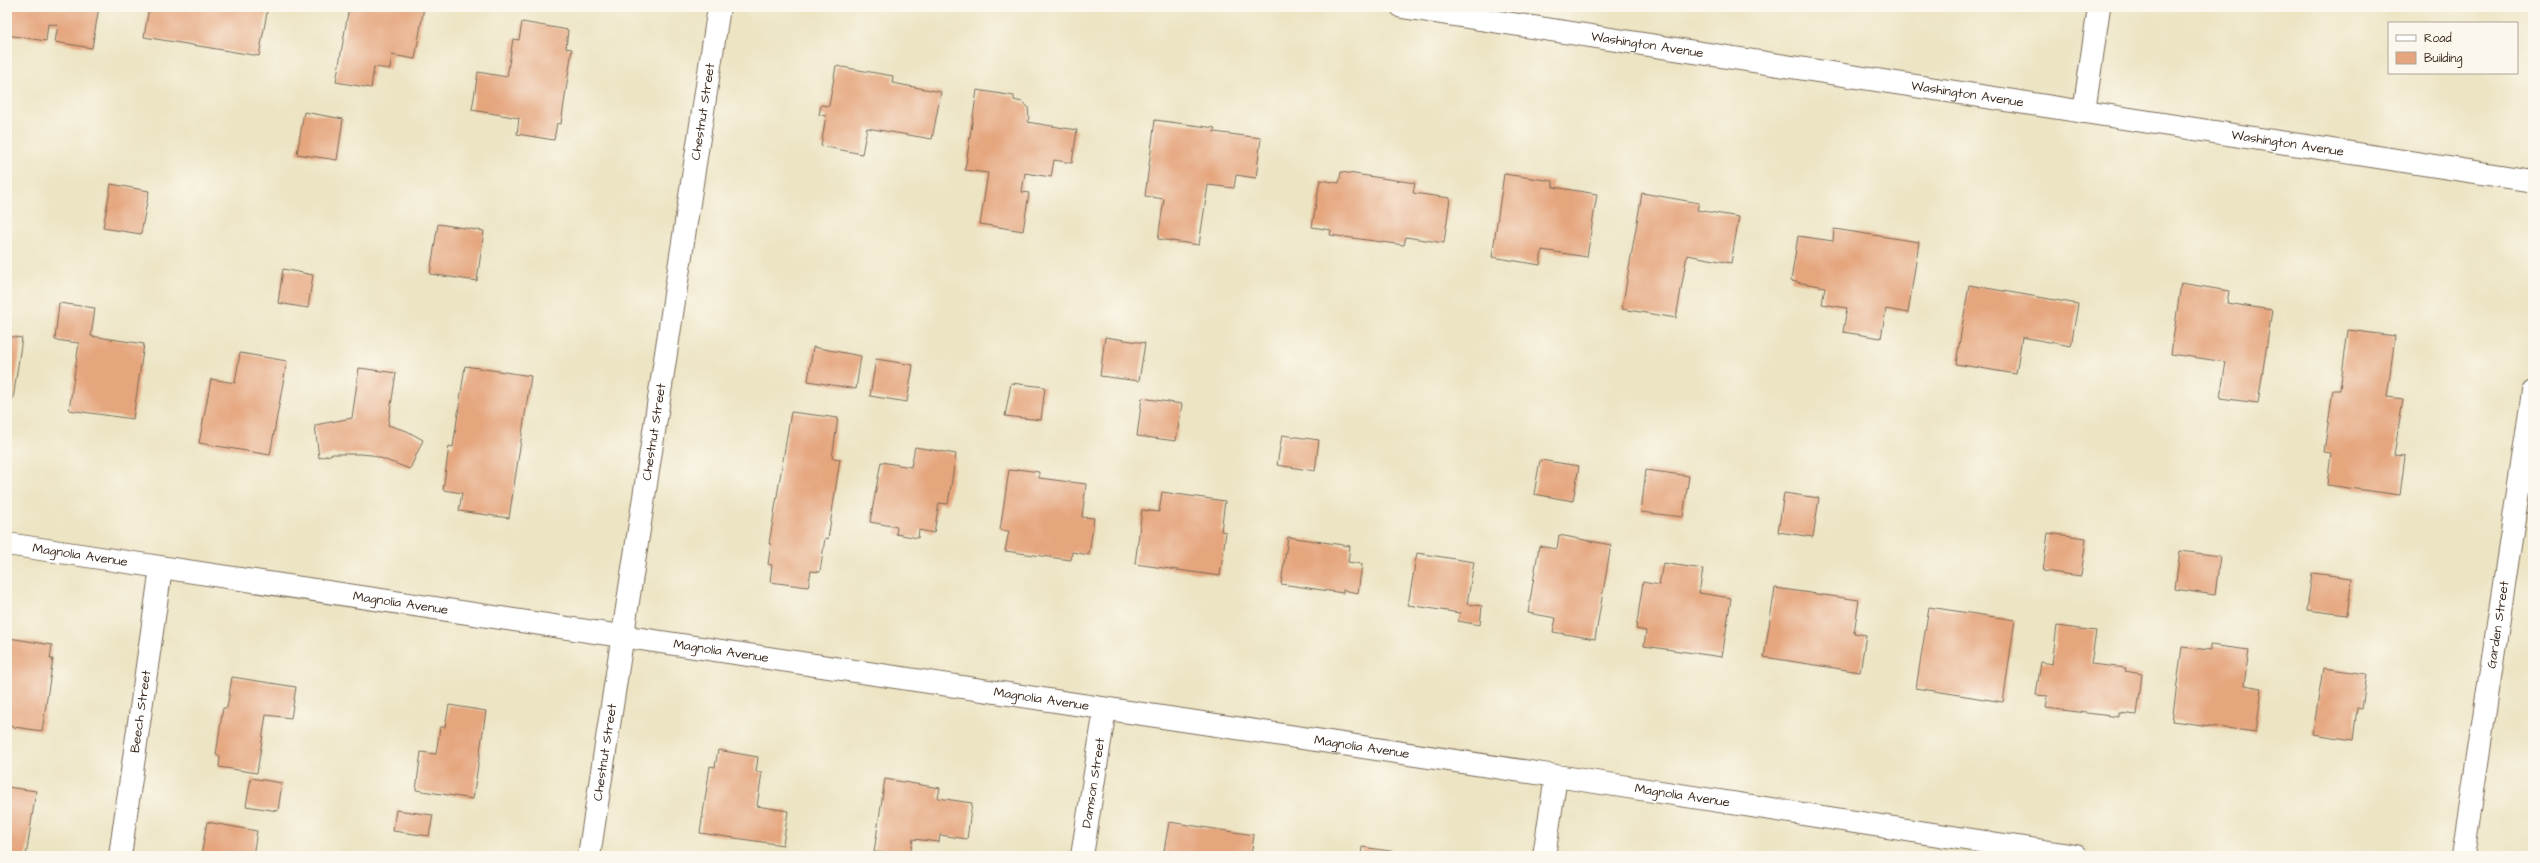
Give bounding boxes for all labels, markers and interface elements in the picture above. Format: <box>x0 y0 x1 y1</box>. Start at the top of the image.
legend <box>2388 22 2518 74</box>
street label: Washington Avenue <box>1590 27 1705 62</box>
text: Road <box>2424 30 2452 47</box>
text: Building <box>2424 50 2462 68</box>
street label: Chestnut Street <box>687 61 719 162</box>
street label: Washington Avenue <box>1910 76 2025 112</box>
street label: Washington Avenue <box>2230 126 2345 161</box>
street label: Chestnut Street <box>638 381 670 482</box>
street label: Magnolia Avenue <box>31 539 129 571</box>
street label: Garden Street <box>2482 579 2514 670</box>
street label: Magnolia Avenue <box>352 587 449 619</box>
street label: Magnolia Avenue <box>672 635 770 667</box>
street label: Beech Street <box>126 668 155 754</box>
street label: Magnolia Avenue <box>993 683 1090 715</box>
street label: Chestnut Street <box>589 702 621 802</box>
street label: Magnolia Avenue <box>1313 731 1411 763</box>
street label: Damson Street <box>1078 736 1109 829</box>
street label: Magnolia Avenue <box>1633 779 1731 812</box>

